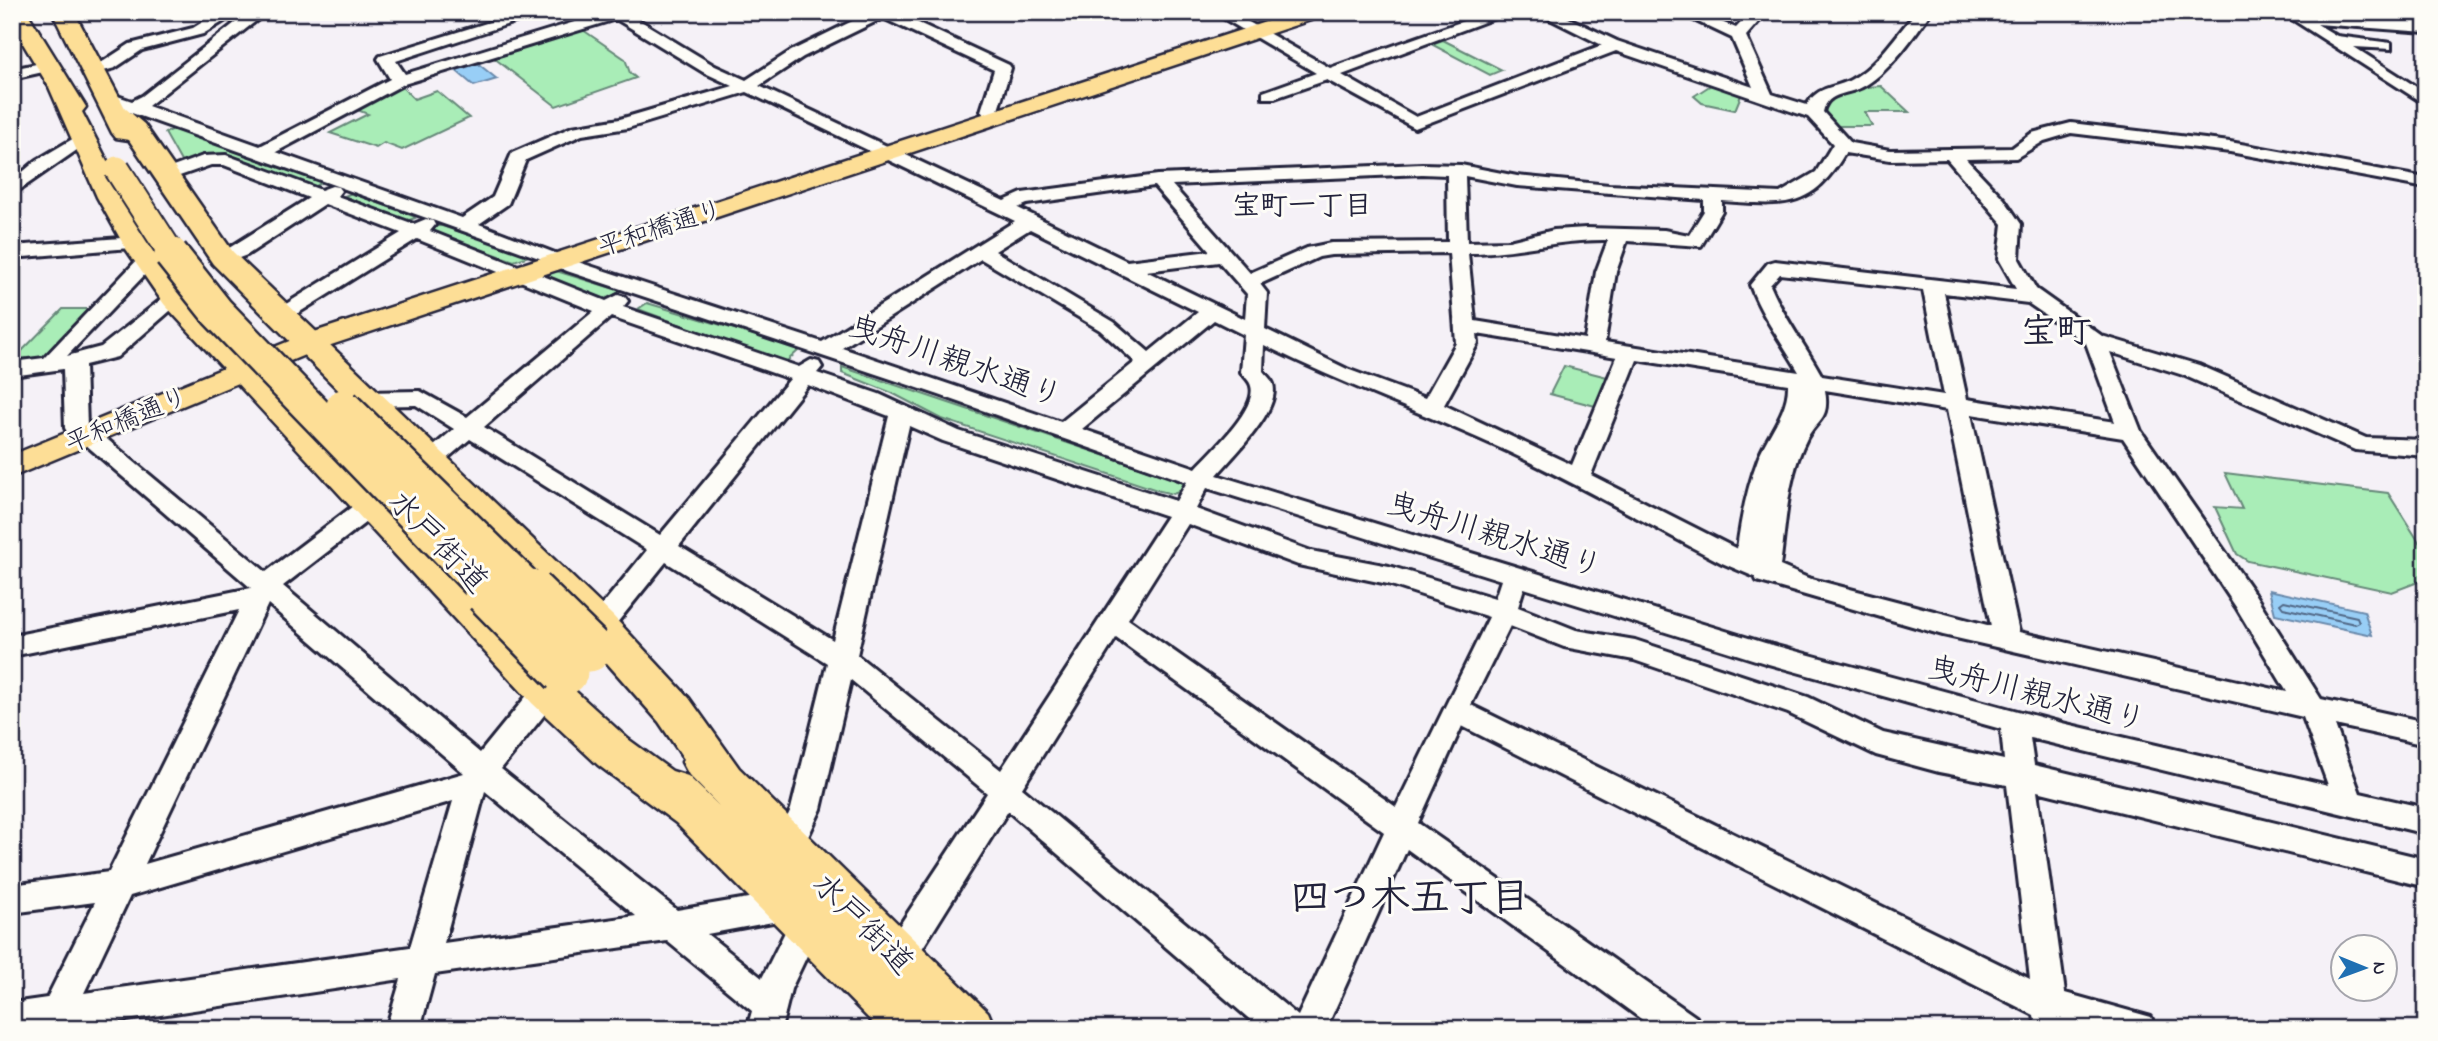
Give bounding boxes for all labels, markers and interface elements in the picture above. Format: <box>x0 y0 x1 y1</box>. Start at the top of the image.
district label: 宝町一丁目 <box>1232 187 1372 228</box>
street label: 平和橋通り <box>593 192 729 268</box>
street label: 曳舟川親水通り <box>841 305 1068 422</box>
district label: 宝町 <box>2021 308 2091 359</box>
street label: 平和橋通り <box>60 379 194 465</box>
street label: 水戸街道 <box>375 481 498 606</box>
street label: 曳舟川親水通り <box>1380 482 1608 593</box>
street label: 曳舟川親水通り <box>1922 646 2151 746</box>
street label: 水戸街道 <box>800 864 923 987</box>
district label: 四つ木五丁目 <box>1290 871 1530 930</box>
north arrow <box>2330 932 2400 1002</box>
text: N <box>2365 962 2392 975</box>

